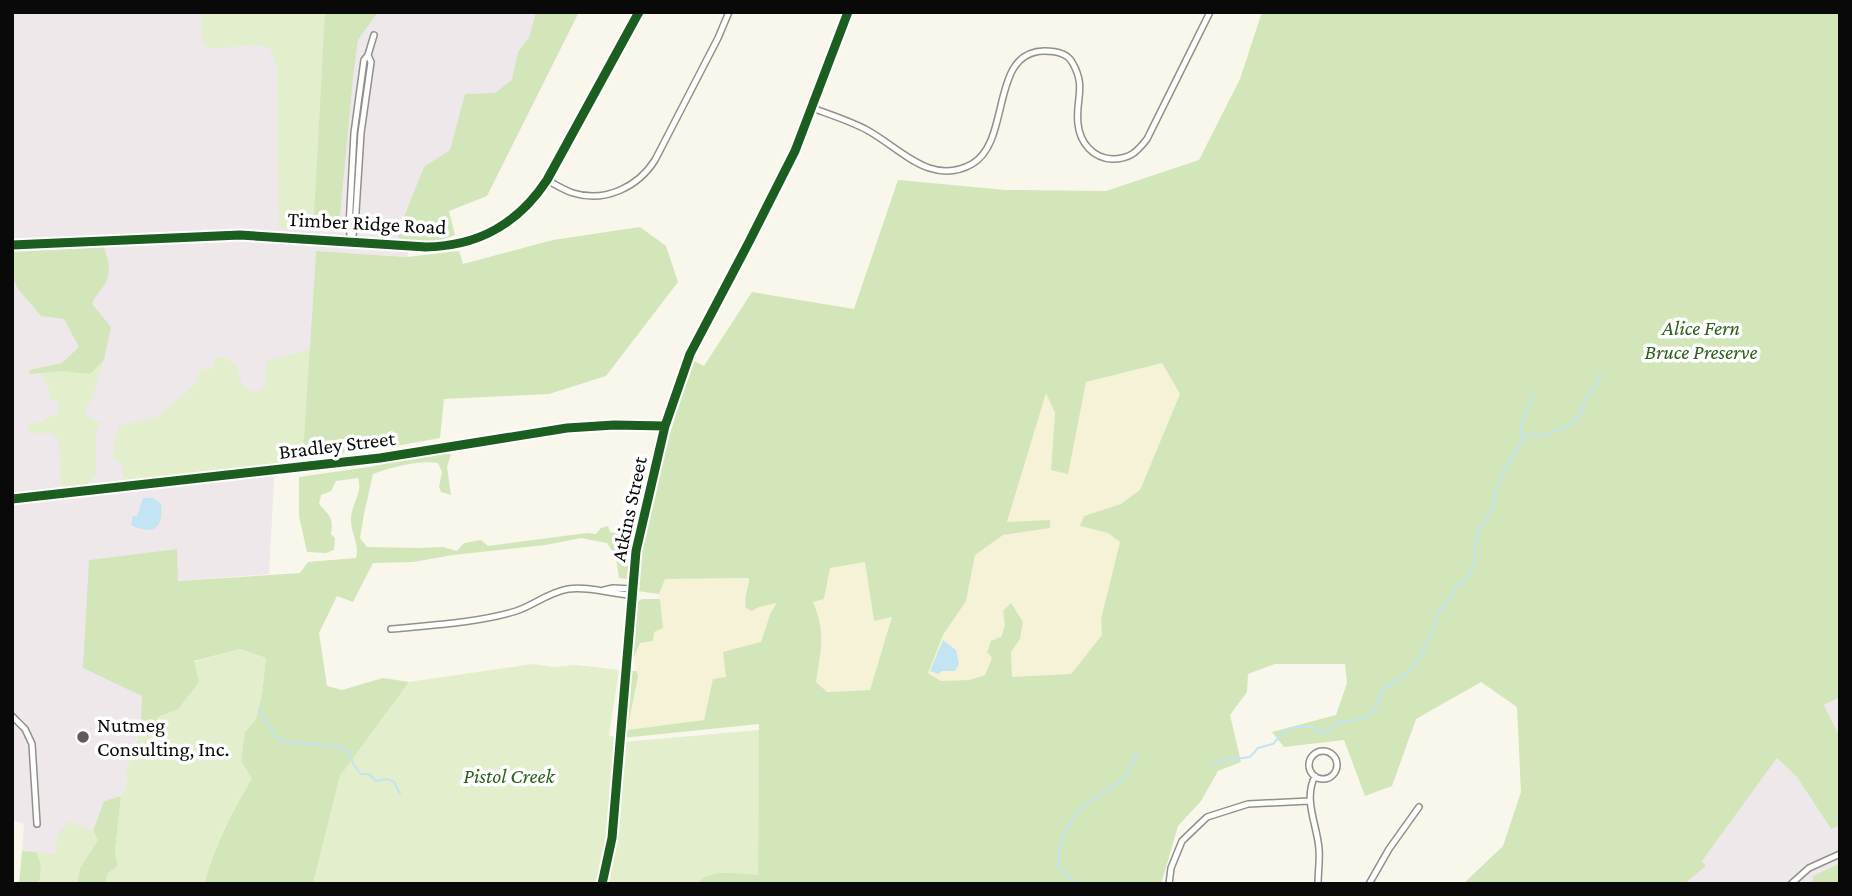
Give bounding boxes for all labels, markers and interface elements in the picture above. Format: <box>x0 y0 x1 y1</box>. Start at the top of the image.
street label: Timber Ridge Road <box>287 207 447 239</box>
park label: Alice Fern Bruce Preserve <box>1645 316 1758 364</box>
street label: Bradley Street <box>278 426 397 464</box>
street label: Atkins Street <box>606 453 652 564</box>
place label: Nutmeg Consulting, Inc. <box>97 713 229 761</box>
marker: Nutmeg Consulting, Inc. <box>75 729 91 745</box>
park label: Pistol Creek <box>463 764 555 788</box>

